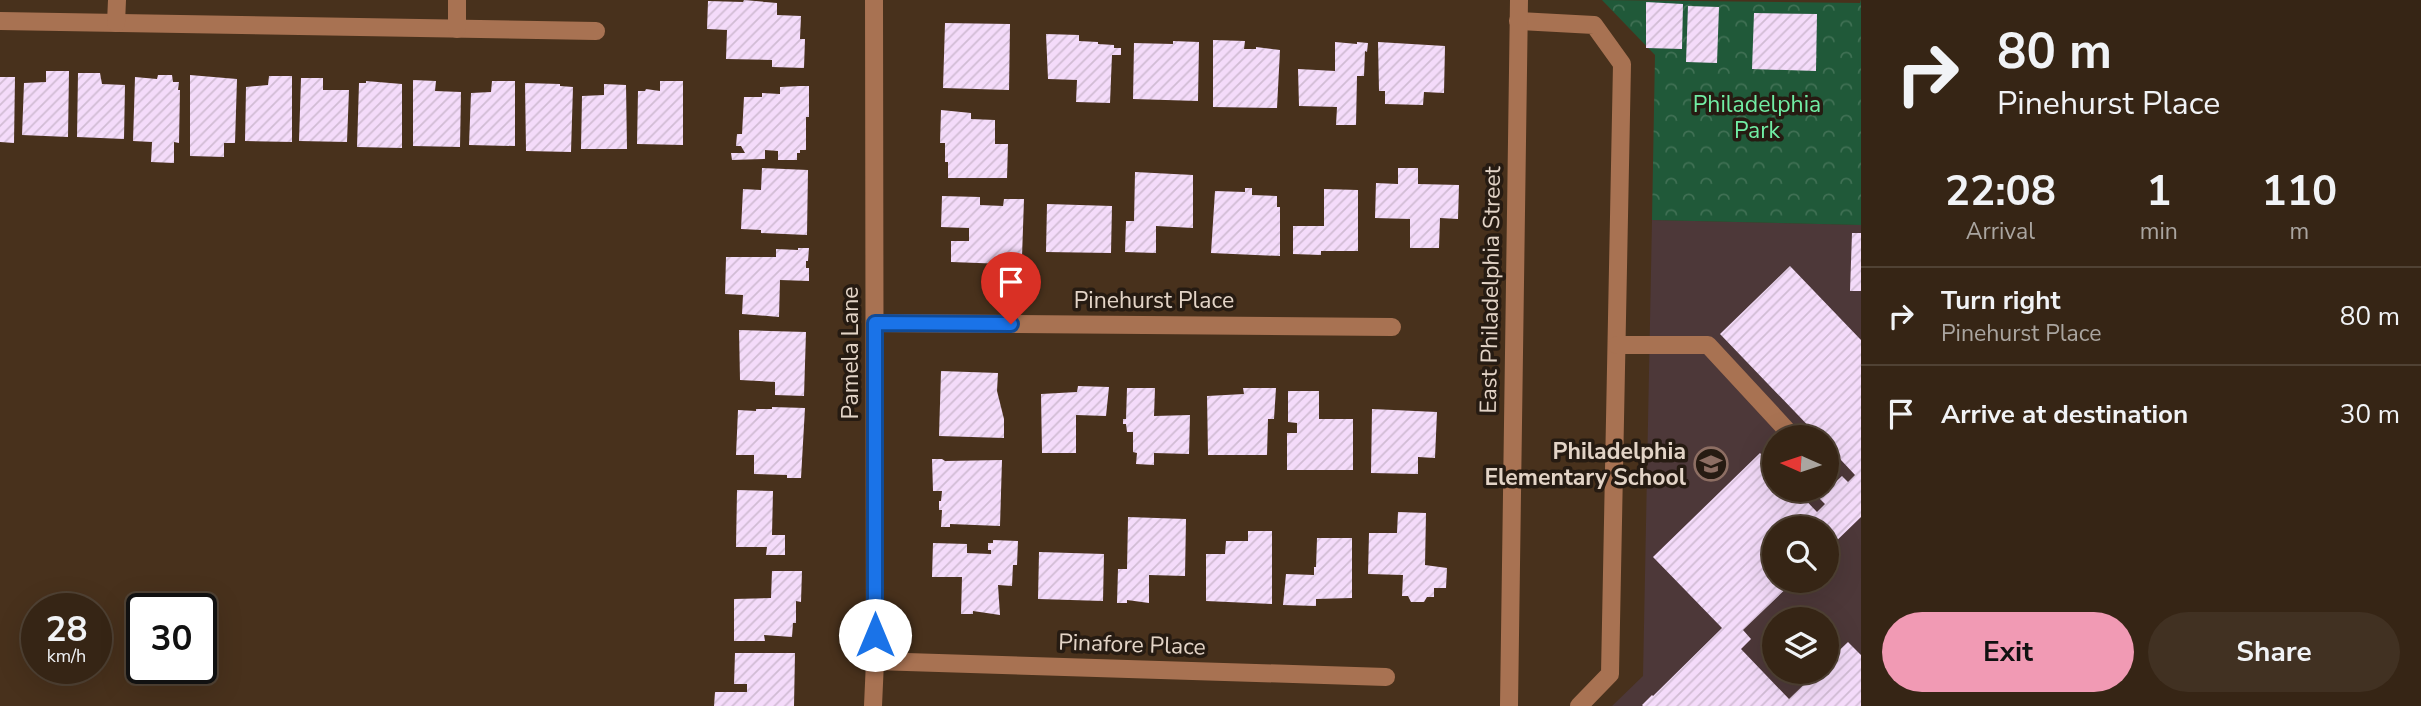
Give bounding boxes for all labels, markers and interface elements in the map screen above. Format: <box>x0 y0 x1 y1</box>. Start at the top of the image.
text: 80 m <box>1997 18 2112 85</box>
icon: right <box>1882 28 1973 119</box>
text: Pinehurst Place <box>1997 82 2220 125</box>
park label: Philadelphia Park <box>1693 89 1821 146</box>
text: 22:08 <box>1945 163 2056 220</box>
text: 1 <box>2146 163 2171 220</box>
text: 110 <box>2262 163 2337 220</box>
street label: East Philadelphia Street <box>1473 165 1508 414</box>
text: Arrival <box>1966 216 2035 247</box>
text: min <box>2140 216 2178 247</box>
text: m <box>2290 216 2309 247</box>
pin <box>981 252 1041 324</box>
icon: arrive <box>992 263 1030 301</box>
text: Turn right <box>1941 283 2060 318</box>
street label: Pinehurst Place <box>1074 285 1234 316</box>
street label: Pamela Lane <box>835 286 866 420</box>
icon: right <box>1882 297 1920 335</box>
text: 80 m <box>2340 299 2400 334</box>
text: Pinehurst Place <box>1941 318 2101 349</box>
icon: arrive <box>1882 395 1920 433</box>
text: Arrive at destination <box>1941 397 2188 432</box>
text: 30 m <box>2340 397 2400 432</box>
north arrow <box>1762 425 1839 502</box>
map controls <box>1762 425 1839 684</box>
place label: Philadelphia Elementary School <box>1484 436 1687 493</box>
school or university icon: Philadelphia Elementary School <box>1692 445 1730 483</box>
button: search <box>1762 516 1839 593</box>
speed limit sign: 30 <box>126 593 217 684</box>
position arrow <box>838 598 912 672</box>
text: 28 <box>45 606 88 653</box>
button: layers <box>1762 607 1839 684</box>
button: Exit <box>1882 612 2134 692</box>
button: Share <box>2148 612 2400 692</box>
street label: Pinafore Place <box>1058 626 1206 663</box>
text: km/h <box>47 644 86 668</box>

